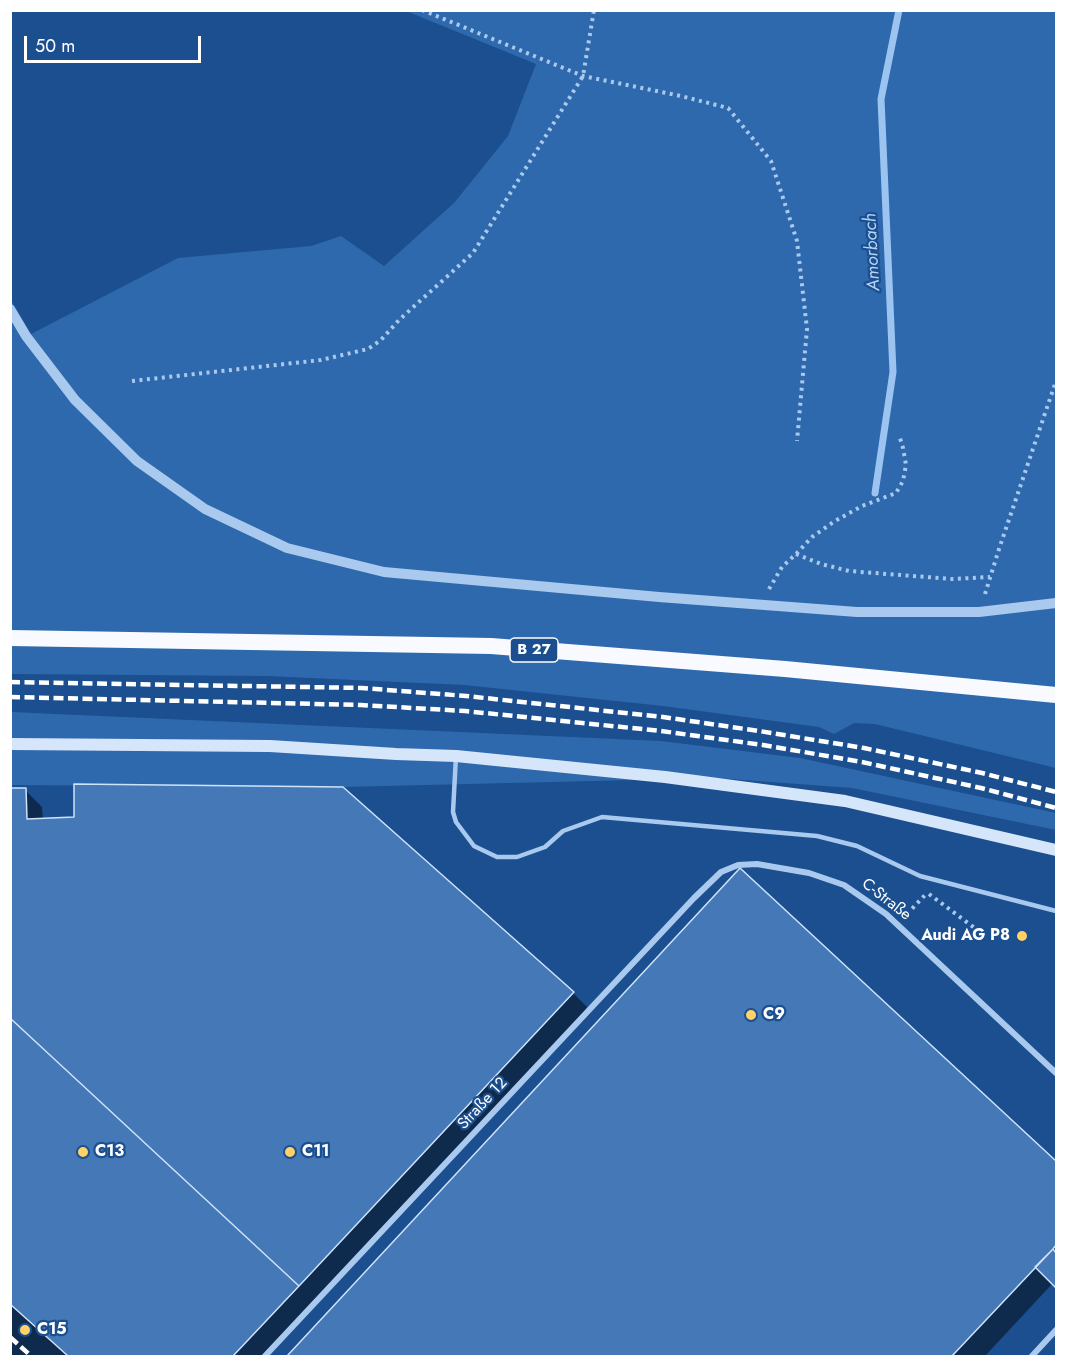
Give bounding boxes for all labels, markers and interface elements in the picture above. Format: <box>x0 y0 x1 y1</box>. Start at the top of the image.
scale bar <box>27 24 204 62</box>
text: 50 m <box>35 33 75 59</box>
water label: Amorbach <box>860 212 886 292</box>
road number: B 27 <box>510 638 558 662</box>
street label: C-Straße <box>857 875 915 925</box>
place label: Audi AG P8 <box>921 926 1010 946</box>
marker: Audi AG P8 <box>1015 929 1029 943</box>
place label: C9 <box>763 1005 785 1025</box>
marker: C9 <box>744 1008 758 1022</box>
street label: Straße 12 <box>454 1074 512 1134</box>
place label: C13 <box>95 1142 124 1162</box>
place label: C11 <box>302 1142 330 1162</box>
marker: C13 <box>76 1145 90 1159</box>
marker: C11 <box>283 1145 297 1159</box>
place label: C15 <box>37 1320 67 1340</box>
marker: C15 <box>18 1323 32 1337</box>

